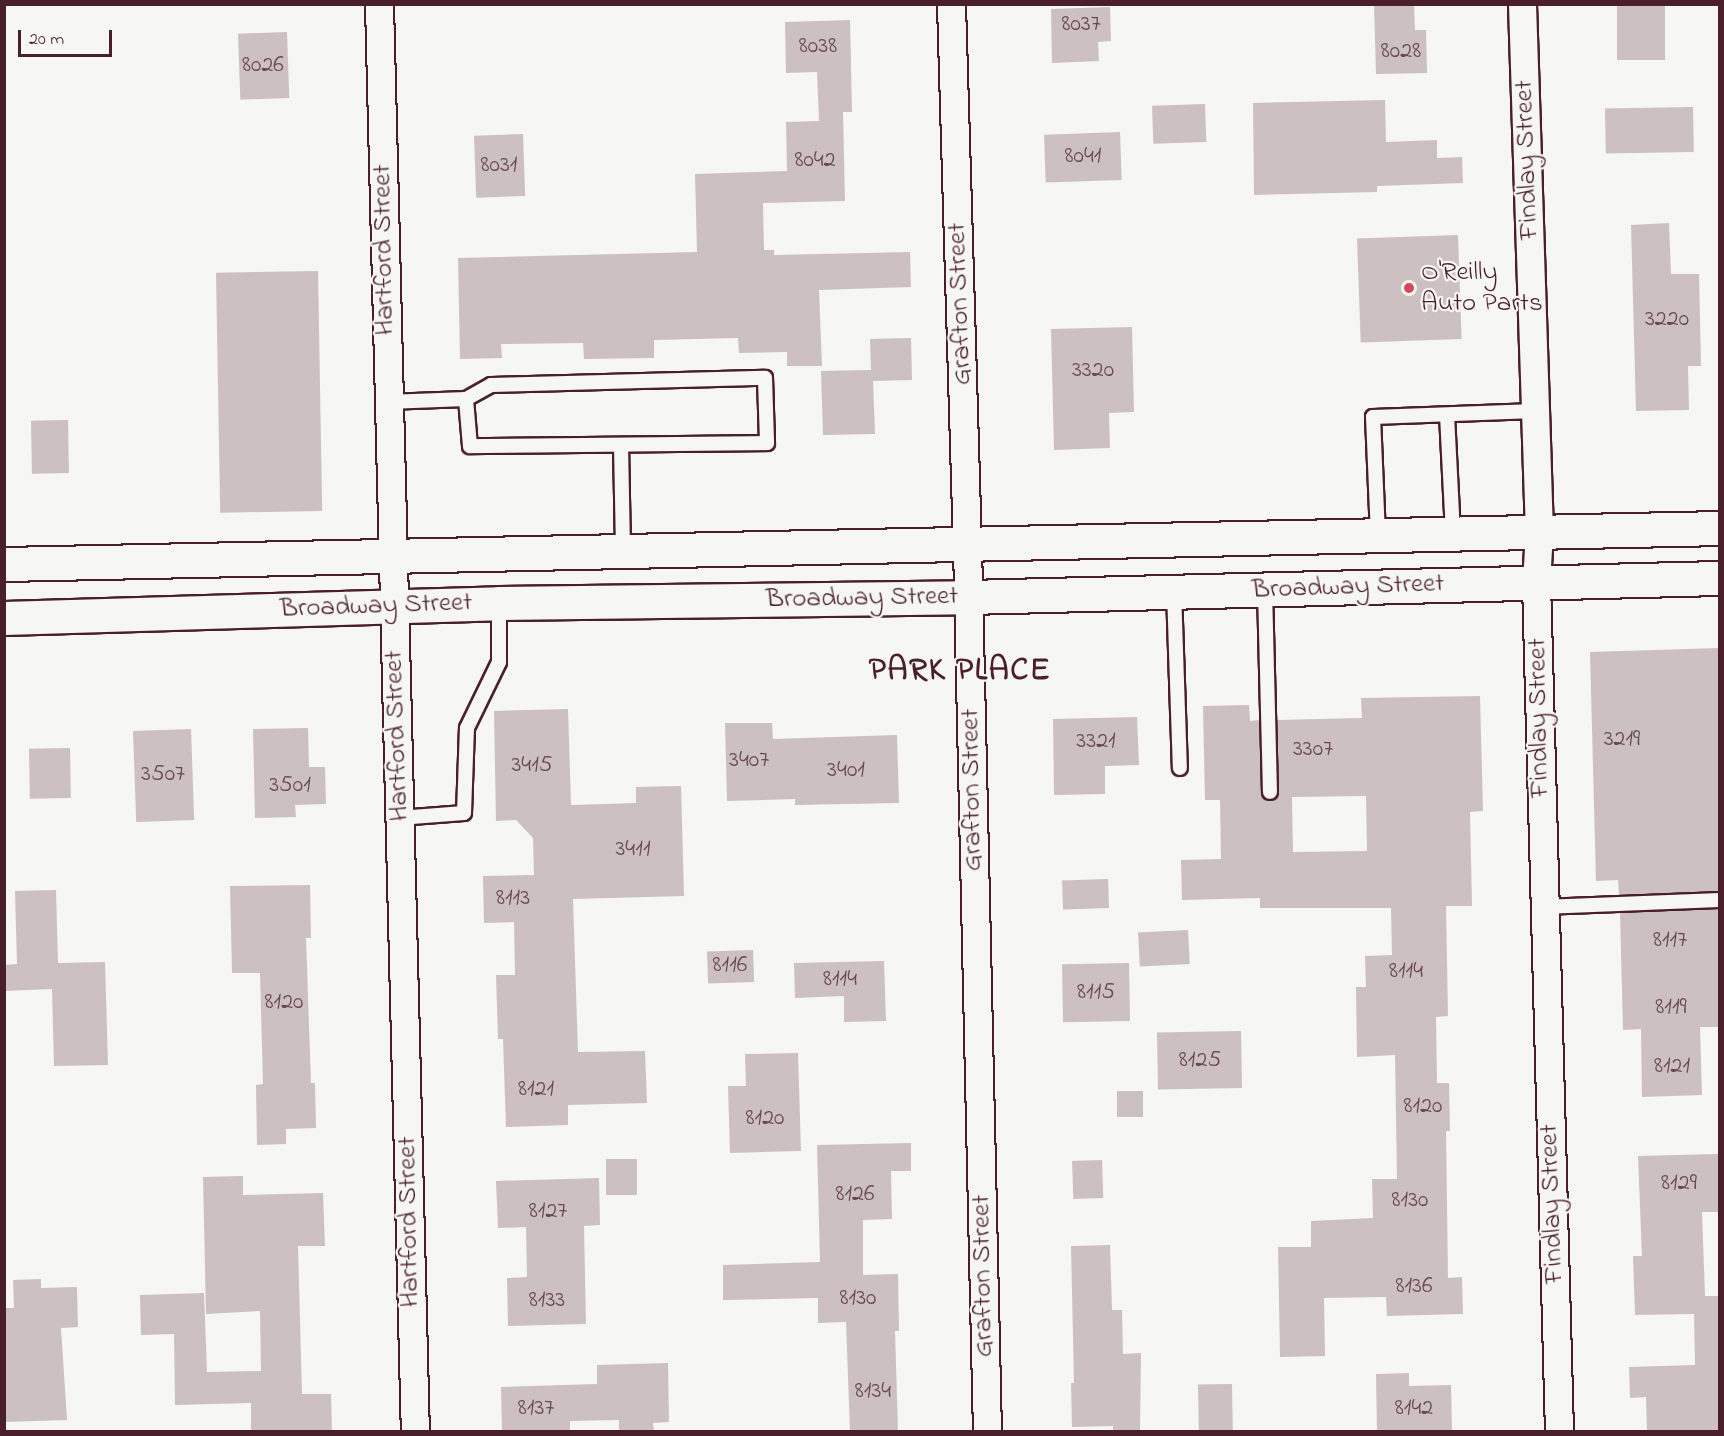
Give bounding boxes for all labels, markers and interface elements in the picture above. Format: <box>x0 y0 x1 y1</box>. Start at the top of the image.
house number: 8037 <box>1061 11 1101 39</box>
scale bar <box>21 18 116 56</box>
text: 20 m <box>29 27 64 53</box>
house number: 8038 <box>799 33 837 61</box>
house number: 8028 <box>1381 38 1421 66</box>
house number: 8026 <box>242 52 284 80</box>
street label: Findlay Street <box>1508 80 1546 240</box>
house number: 8041 <box>1065 143 1101 171</box>
house number: 8042 <box>794 147 836 175</box>
house number: 8031 <box>481 152 517 180</box>
street label: Hartford Street <box>366 164 402 336</box>
street label: Grafton Street <box>941 222 979 386</box>
place label: O'Reilly Auto Parts <box>1421 256 1543 319</box>
marker: O'Reilly Auto Parts <box>1402 281 1416 295</box>
house number: 3220 <box>1645 306 1689 334</box>
house number: 3320 <box>1072 357 1114 385</box>
street label: Broadway Street <box>1251 567 1445 607</box>
street label: Broadway Street <box>766 580 958 616</box>
street label: Broadway Street <box>279 586 473 626</box>
street label: Findlay Street <box>1521 638 1557 798</box>
street label: Hartford Street <box>378 650 416 822</box>
district label: PARK PLACE <box>869 652 1051 692</box>
street label: Grafton Street <box>954 708 990 872</box>
house number: 3219 <box>1604 726 1640 754</box>
house number: 3321 <box>1076 728 1116 756</box>
house number: 3307 <box>1293 736 1333 764</box>
house number: 3407 <box>729 747 769 775</box>
house number: 3415 <box>511 752 553 780</box>
house number: 3401 <box>827 757 865 785</box>
house number: 3507 <box>141 761 185 789</box>
house number: 3501 <box>269 772 311 800</box>
house number: 3411 <box>615 836 651 864</box>
house number: 8113 <box>496 885 530 913</box>
house number: 8117 <box>1653 927 1687 955</box>
house number: 8116 <box>713 952 747 980</box>
house number: 8114 <box>1389 958 1423 986</box>
house number: 8114 <box>823 966 857 994</box>
house number: 8115 <box>1077 979 1115 1007</box>
house number: 8120 <box>265 989 303 1017</box>
house number: 8119 <box>1655 994 1687 1022</box>
house number: 8125 <box>1179 1047 1221 1075</box>
house number: 8121 <box>1654 1053 1690 1081</box>
house number: 8121 <box>518 1076 554 1104</box>
house number: 8120 <box>1404 1093 1442 1121</box>
house number: 8120 <box>746 1105 784 1133</box>
street label: Findlay Street <box>1533 1124 1571 1284</box>
street label: Hartford Street <box>391 1136 427 1308</box>
house number: 8129 <box>1661 1170 1697 1198</box>
house number: 8126 <box>835 1181 875 1209</box>
house number: 8130 <box>1392 1187 1428 1215</box>
street label: Grafton Street <box>965 1194 1001 1358</box>
house number: 8127 <box>529 1198 567 1226</box>
house number: 8136 <box>1395 1273 1433 1301</box>
house number: 8130 <box>840 1285 876 1313</box>
house number: 8133 <box>529 1287 565 1315</box>
house number: 8134 <box>855 1378 891 1406</box>
house number: 8137 <box>518 1395 554 1423</box>
house number: 8142 <box>1395 1395 1433 1423</box>

